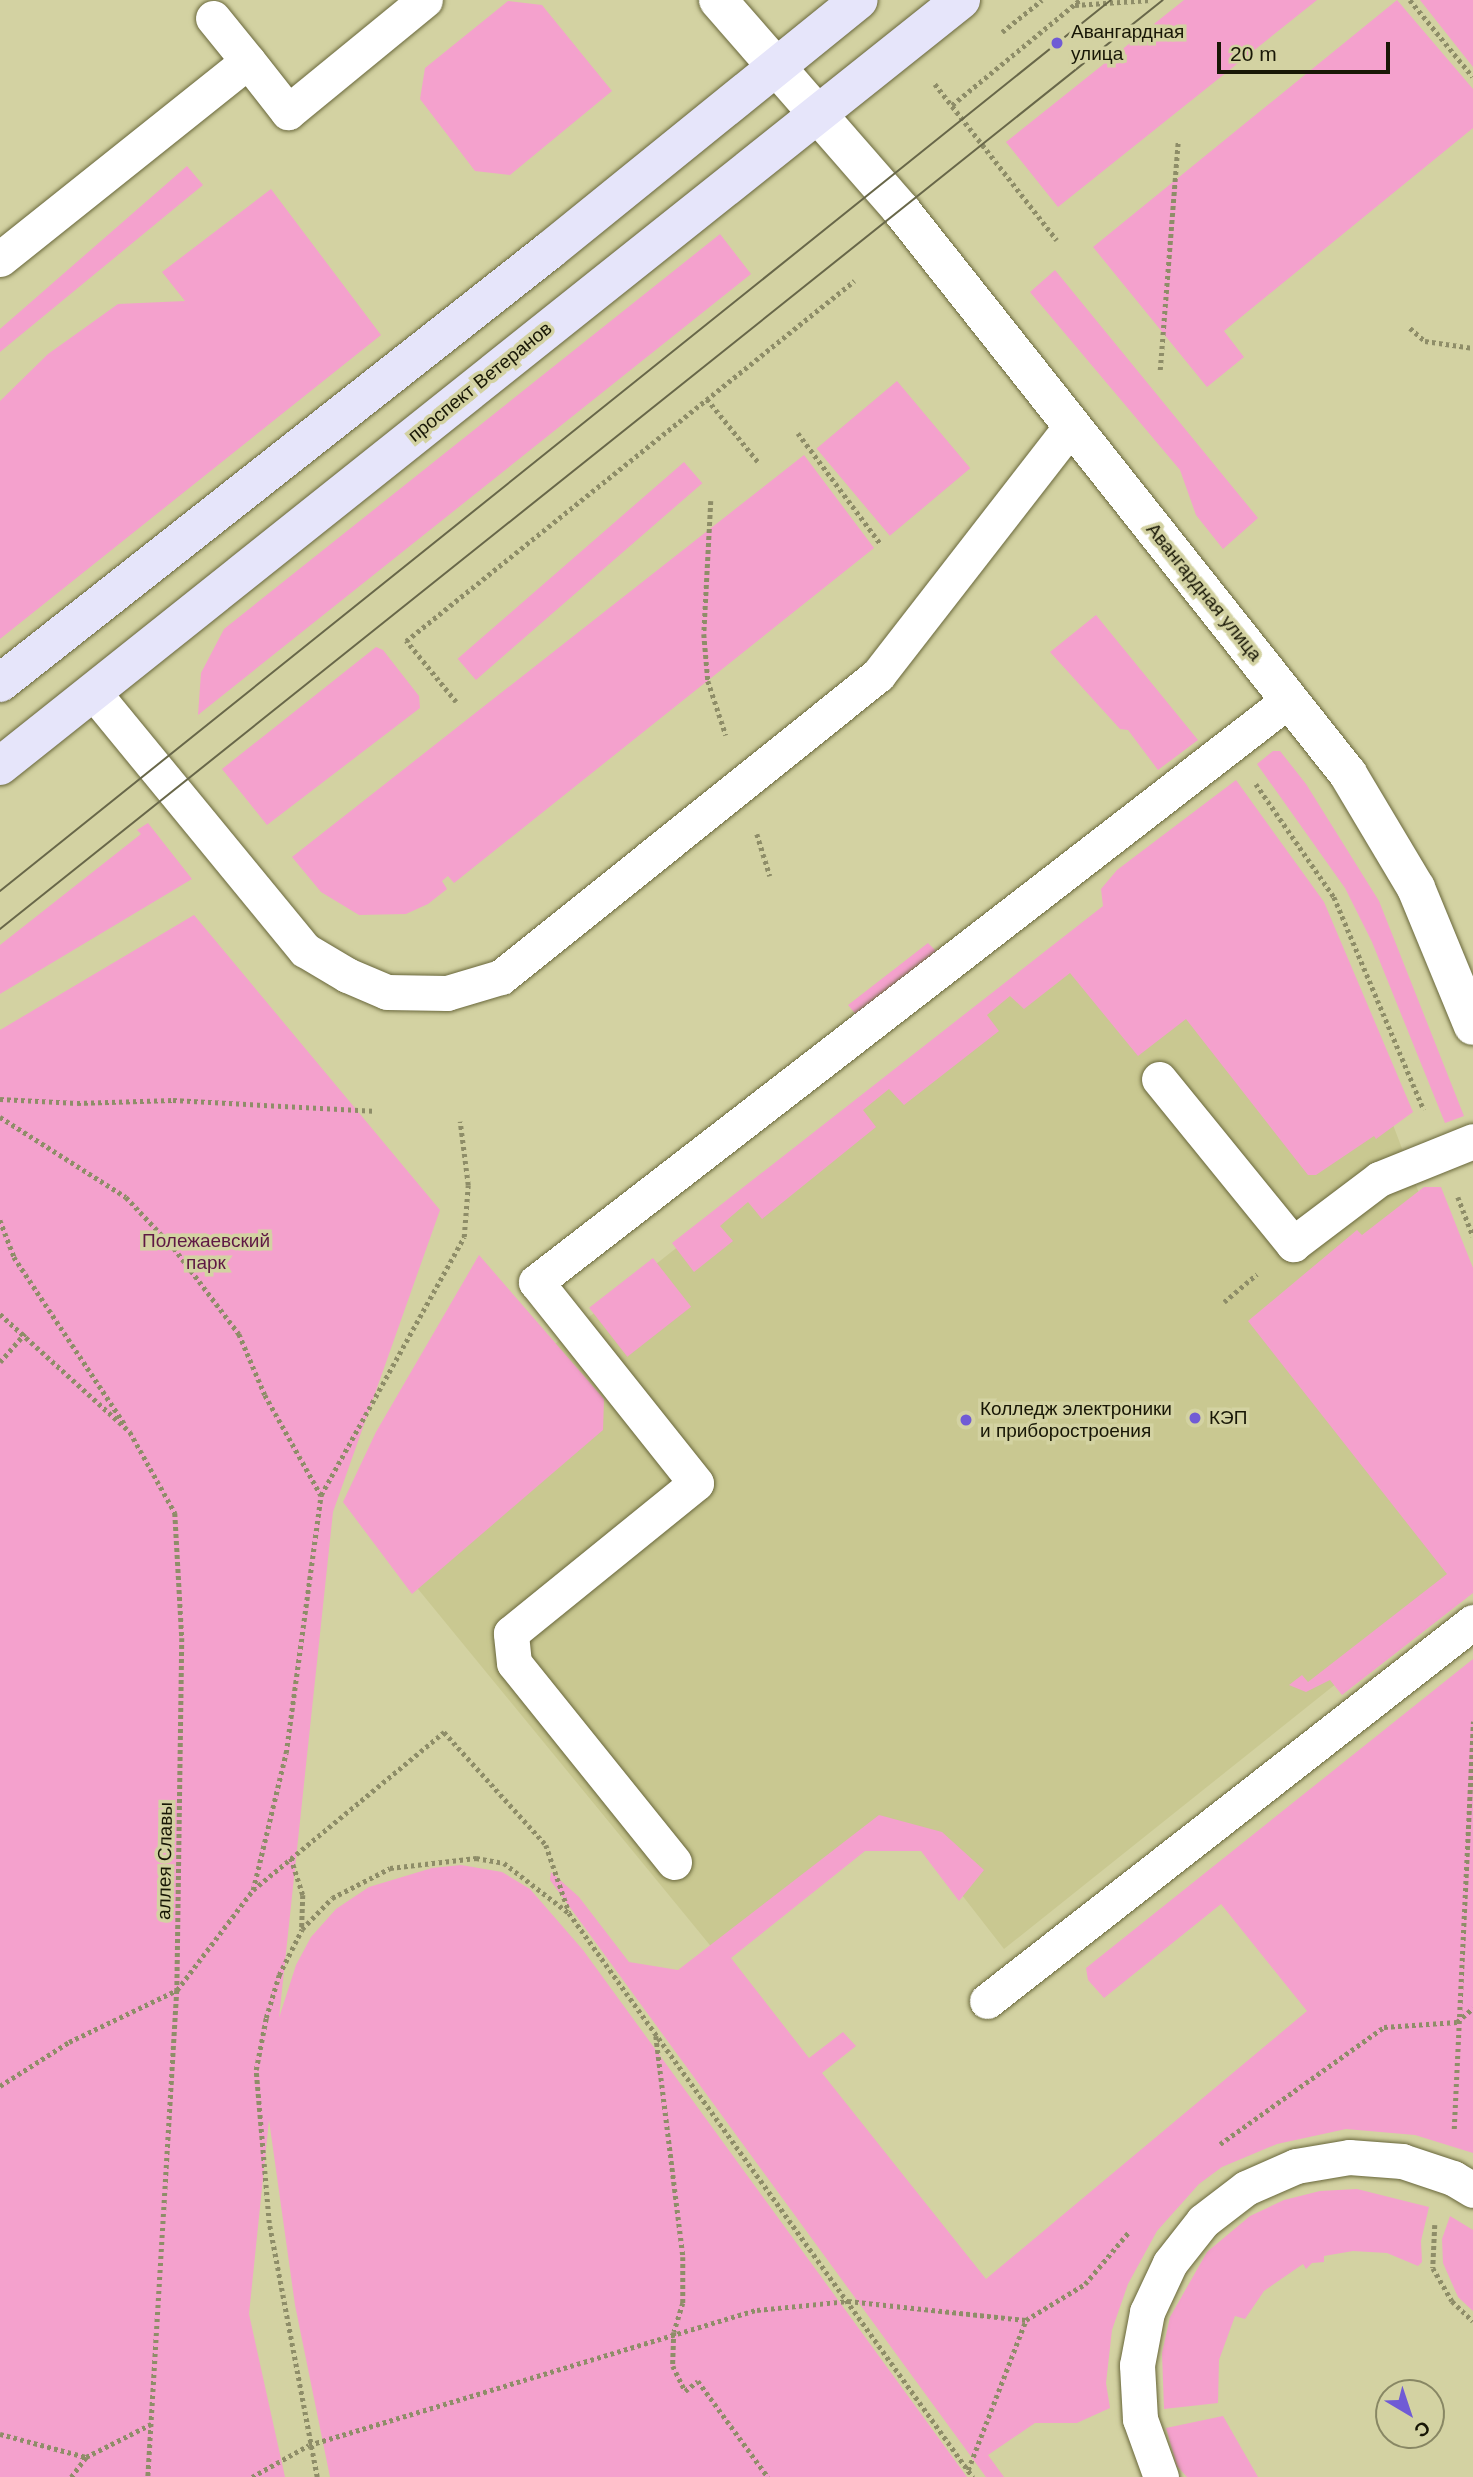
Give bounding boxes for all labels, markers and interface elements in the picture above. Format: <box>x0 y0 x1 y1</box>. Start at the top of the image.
place label: Авангардная улица <box>1071 21 1184 65</box>
scale bar <box>1221 28 1394 72</box>
marker: Авангардная улица <box>1049 35 1065 51</box>
text: 20 m <box>1230 42 1277 65</box>
street label: проспект Ветеранов <box>404 317 556 447</box>
street label: Авангардная улица <box>1141 518 1267 666</box>
park label: Полежаевский парк <box>142 1230 270 1274</box>
place label: Колледж электроники и приборостроения <box>980 1398 1172 1442</box>
place label: КЭП <box>1209 1407 1247 1429</box>
marker: КЭП <box>1187 1410 1203 1426</box>
marker: Колледж электроники и приборостроения <box>958 1412 974 1428</box>
street label: аллея Славы <box>153 1802 177 1920</box>
north arrow <box>1375 2379 1445 2449</box>
text: С <box>1410 2417 1434 2442</box>

